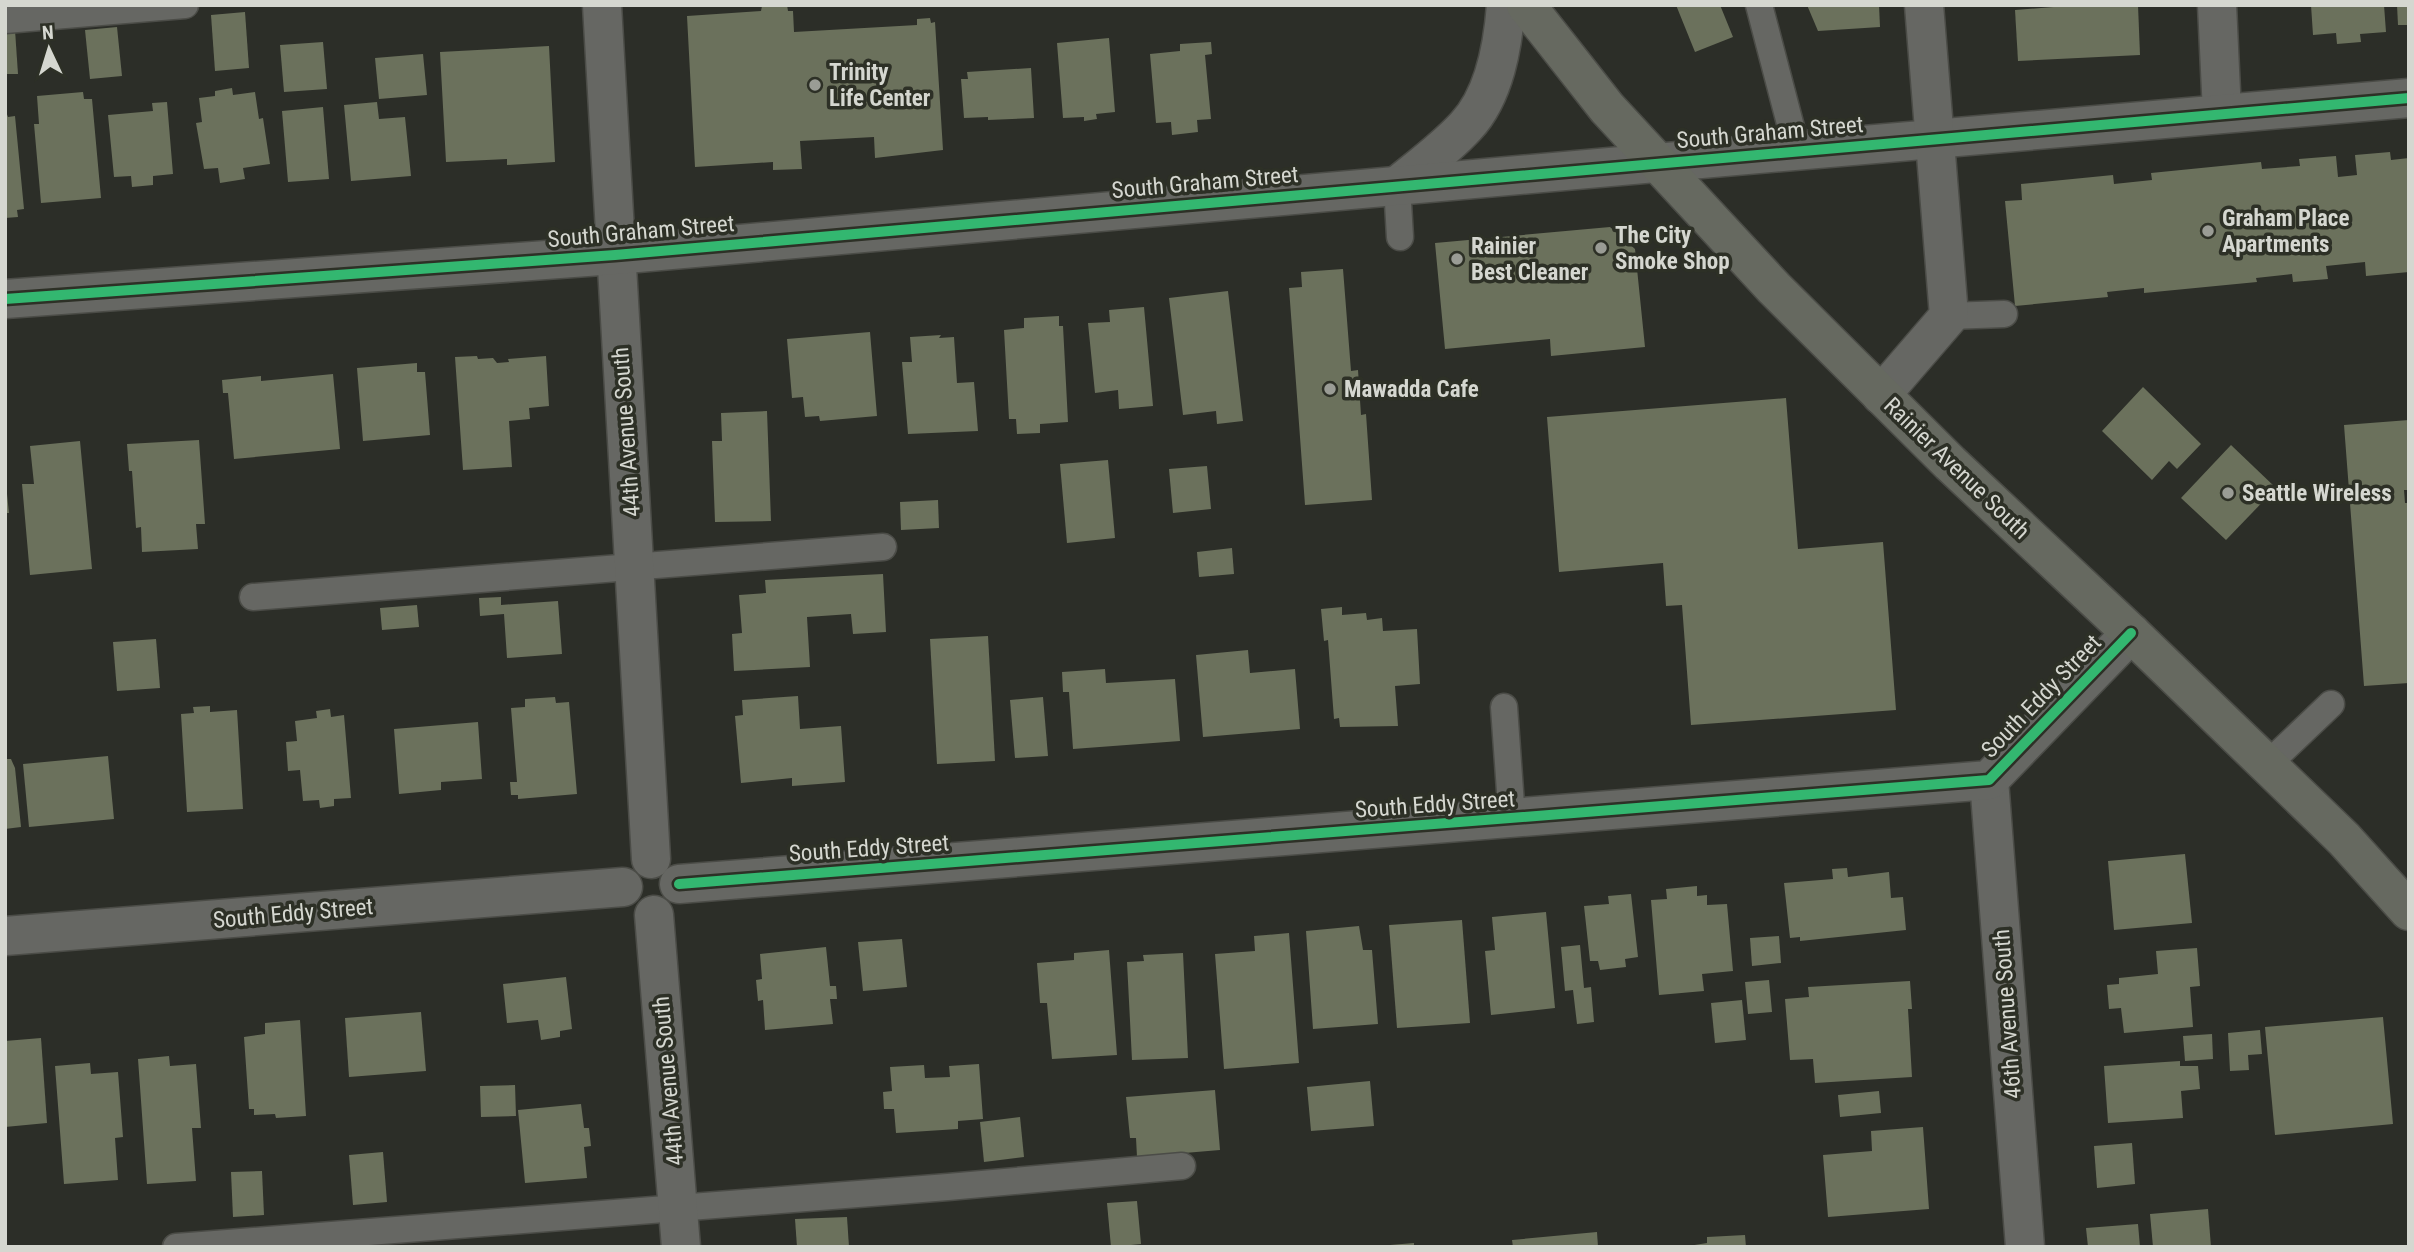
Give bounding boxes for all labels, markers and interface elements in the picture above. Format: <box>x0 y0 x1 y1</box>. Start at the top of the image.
north arrow <box>14 14 84 84</box>
text: N <box>41 21 54 44</box>
place label: Trinity Life Center <box>829 59 931 112</box>
marker: Trinity Life Center <box>807 77 823 93</box>
street label: South Graham Street <box>1675 111 1865 154</box>
street label: South Graham Street <box>1110 161 1300 204</box>
place label: Graham Place Apartments <box>2222 205 2349 258</box>
street label: South Graham Street <box>546 210 736 253</box>
place label: The City Smoke Shop <box>1615 222 1730 275</box>
marker: Graham Place Apartments <box>2200 223 2216 239</box>
place label: Rainier Best Cleaner <box>1471 233 1589 286</box>
marker: The City Smoke Shop <box>1593 240 1609 256</box>
marker: Rainier Best Cleaner <box>1449 251 1465 267</box>
street label: 44th Avenue South <box>607 346 646 518</box>
place label: Mawadda Cafe <box>1344 376 1479 403</box>
marker: Mawadda Cafe <box>1322 381 1338 397</box>
street label: Rainier Avenue South <box>1878 392 2035 545</box>
place label: Seattle Wireless <box>2242 480 2392 507</box>
marker: Seattle Wireless <box>2220 485 2236 501</box>
street label: South Eddy Street <box>1976 629 2107 763</box>
street label: South Eddy Street <box>1354 785 1516 824</box>
street label: South Eddy Street <box>788 829 950 868</box>
street label: South Eddy Street <box>212 893 374 934</box>
street label: 46th Avenue South <box>1988 928 2027 1100</box>
street label: 44th Avenue South <box>648 995 689 1167</box>

